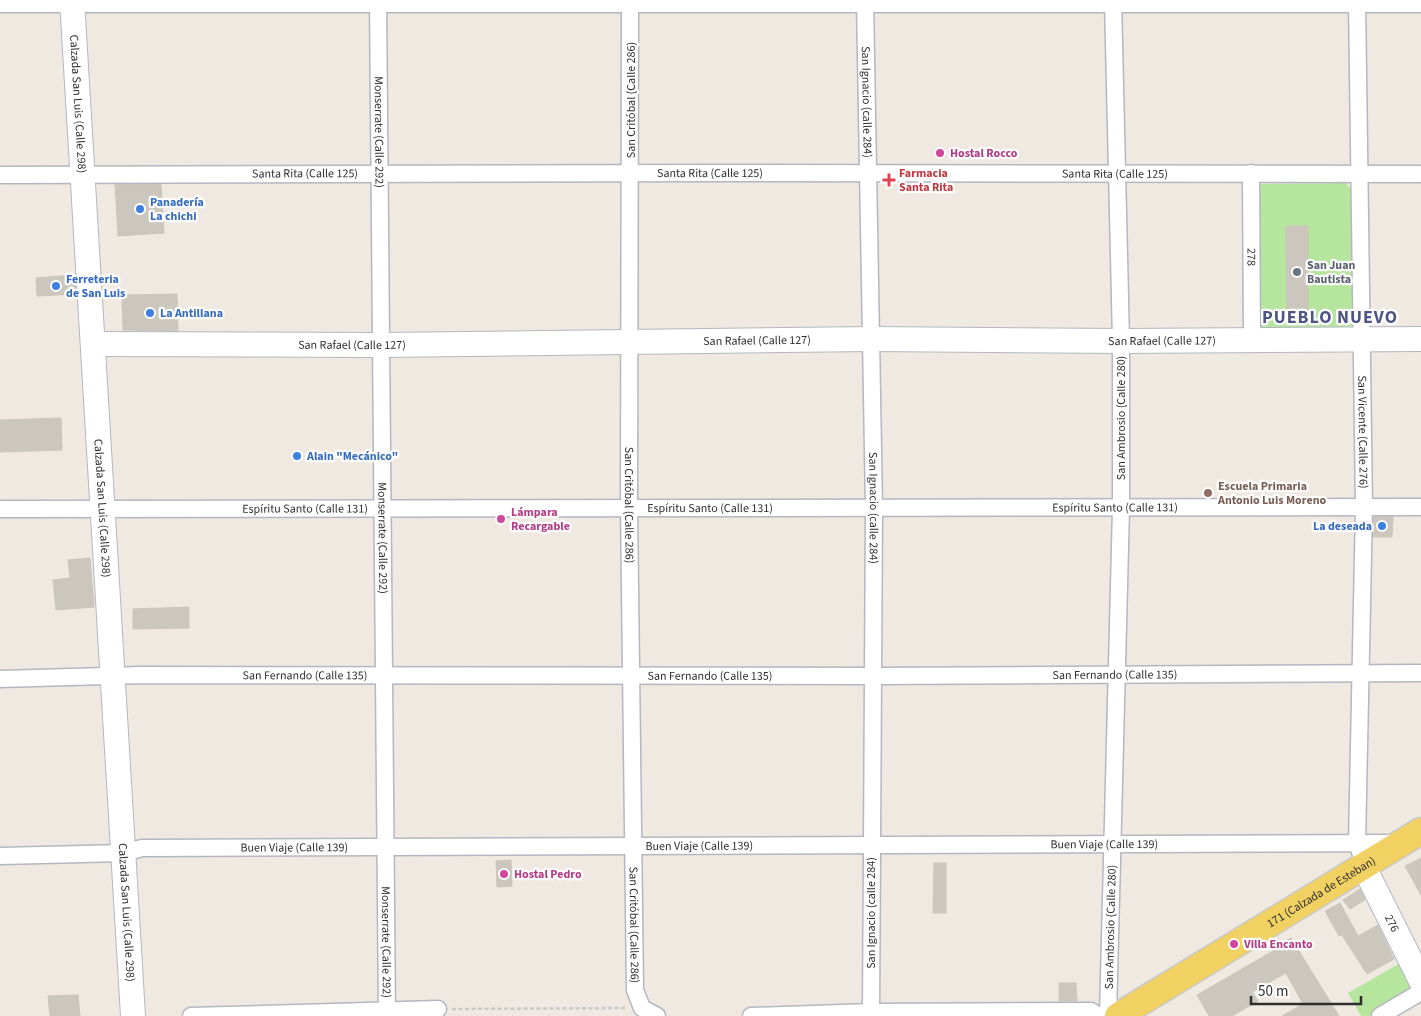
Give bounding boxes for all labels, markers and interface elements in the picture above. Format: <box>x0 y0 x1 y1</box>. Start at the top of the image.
street label: Calzada San Luis (Calle 298) <box>65 34 90 174</box>
street label: San Critóbal (Calle 286) <box>623 42 640 158</box>
street label: San Ignacio (calle 284) <box>857 46 876 158</box>
street label: Monserrate (Calle 292) <box>370 76 388 188</box>
place label: Hostal Rocco <box>950 145 1018 162</box>
marker: Hostal Rocco <box>934 147 946 159</box>
street label: Santa Rita (Calle 125) <box>252 165 358 182</box>
street label: Santa Rita (Calle 125) <box>657 165 763 182</box>
place label: Farmacia Santa Rita <box>899 165 953 196</box>
street label: Santa Rita (Calle 125) <box>1062 166 1168 183</box>
marker: Farmacia Santa Rita <box>883 174 895 186</box>
place label: Panadería La chichi <box>150 194 204 225</box>
marker: Panadería La chichi <box>134 203 146 215</box>
street label: 278 <box>1242 248 1260 266</box>
place label: San Juan Bautista <box>1307 257 1356 288</box>
marker: San Juan Bautista <box>1291 266 1303 278</box>
place label: Ferreteria de San Luis <box>66 271 125 302</box>
marker: Ferreteria de San Luis <box>50 280 62 292</box>
place label: La Antillana <box>160 305 223 322</box>
district label: PUEBLO NUEVO <box>1262 305 1398 330</box>
marker: La Antillana <box>144 307 156 319</box>
street label: San Rafael (Calle 127) <box>703 332 811 350</box>
street label: San Rafael (Calle 127) <box>1108 332 1216 350</box>
street label: San Rafael (Calle 127) <box>298 337 406 354</box>
street label: San Ambrosio (Calle 280) <box>1113 356 1130 480</box>
street label: San Vicente (Calle 276) <box>1353 375 1372 489</box>
street label: Calzada San Luis (Calle 298) <box>89 438 115 578</box>
street label: San Critóbal (Calle 286) <box>620 447 638 563</box>
place label: Alain "Mecánico" <box>306 448 398 465</box>
marker: Alain "Mecánico" <box>291 450 303 462</box>
street label: San Ignacio (calle 284) <box>864 452 882 564</box>
place label: Escuela Primaria Antonio Luis Moreno <box>1217 478 1326 509</box>
street label: Monserrate (Calle 292) <box>373 482 391 594</box>
marker: Escuela Primaria Antonio Luis Moreno <box>1202 487 1214 499</box>
street label: Espíritu Santo (Calle 131) <box>1052 499 1178 517</box>
street label: Espíritu Santo (Calle 131) <box>242 500 368 518</box>
street label: Espíritu Santo (Calle 131) <box>647 500 773 517</box>
place label: Lámpara Recargable <box>511 504 570 535</box>
marker: Lámpara Recargable <box>495 513 507 525</box>
place label: La deseada <box>1313 518 1372 535</box>
marker: La deseada <box>1376 520 1388 532</box>
street label: San Fernando (Calle 135) <box>1053 666 1177 684</box>
street label: San Fernando (Calle 135) <box>243 667 367 684</box>
street label: San Fernando (Calle 135) <box>648 668 772 685</box>
street label: Buen Viaje (Calle 139) <box>1050 836 1158 853</box>
street label: Buen Viaje (Calle 139) <box>645 838 753 855</box>
street label: Buen Viaje (Calle 139) <box>240 839 348 857</box>
street label: Calzada San Luis (Calle 298) <box>114 843 139 982</box>
street label: 171 (Calzada de Esteban) <box>1264 853 1379 932</box>
street label: San Ignacio (calle 284) <box>863 857 880 969</box>
street label: San Ambrosio (Calle 280) <box>1101 865 1121 990</box>
place label: Hostal Pedro <box>514 866 582 883</box>
street label: San Critóbal (Calle 286) <box>624 867 643 983</box>
marker: Hostal Pedro <box>498 868 510 880</box>
street label: Monserrate (Calle 292) <box>377 886 395 998</box>
street label: 276 <box>1380 912 1403 935</box>
place label: Villa Encanto <box>1243 936 1313 953</box>
marker: Villa Encanto <box>1228 938 1240 950</box>
scale bar <box>1251 974 1361 1006</box>
text: 50 m <box>1258 981 1288 1002</box>

